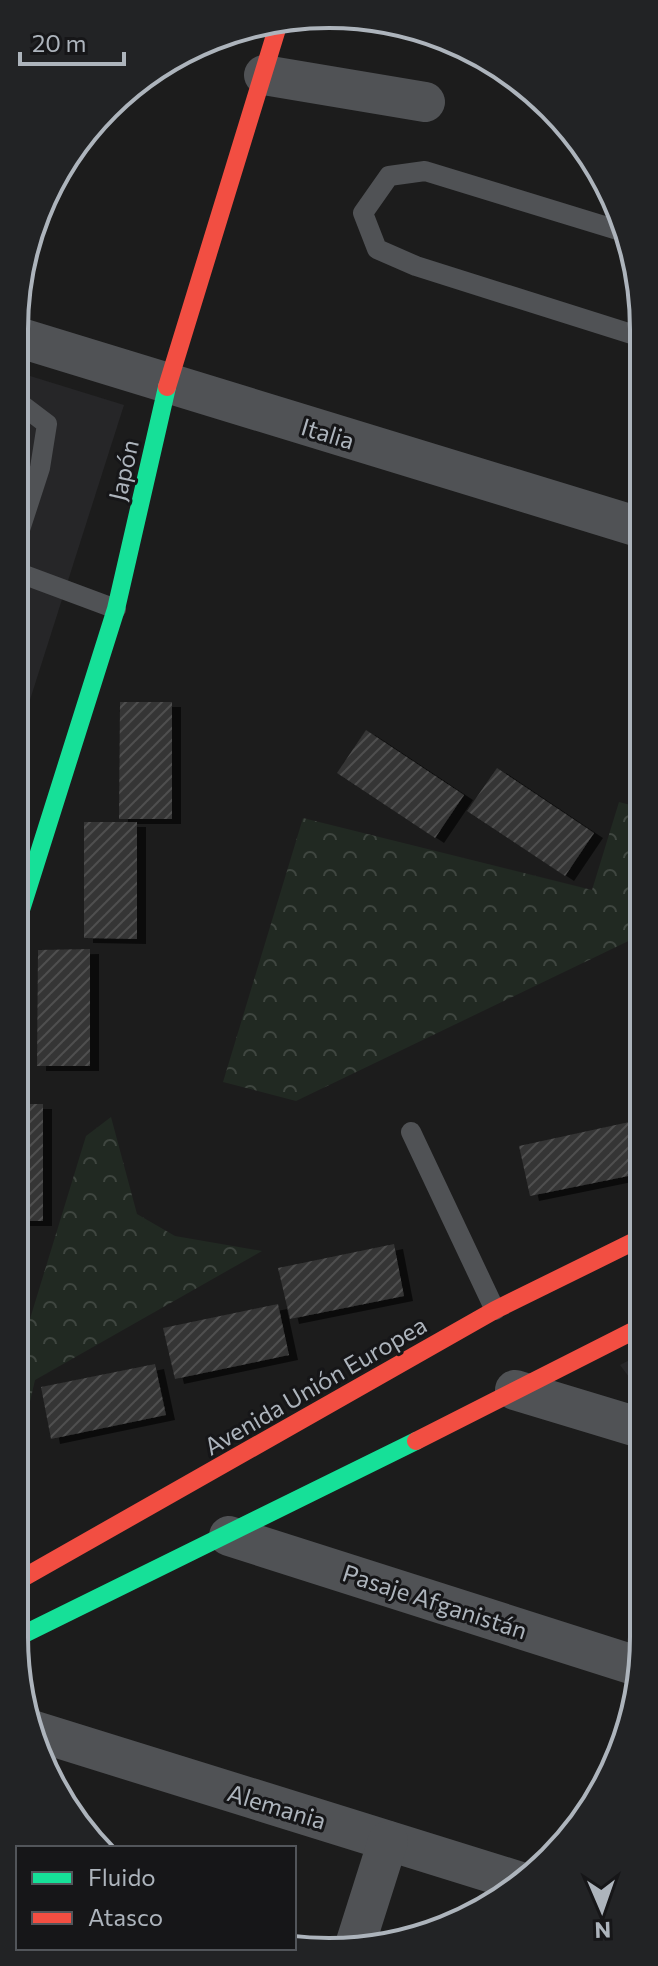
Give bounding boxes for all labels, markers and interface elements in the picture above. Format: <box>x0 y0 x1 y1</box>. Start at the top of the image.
scale bar <box>20 16 124 66</box>
text: 20 m <box>32 28 86 57</box>
street label: Italia <box>298 411 358 455</box>
street label: Japón <box>102 437 144 503</box>
street label: Avenida Unión Europea <box>199 1309 431 1461</box>
street label: Pasaje Afganistán <box>339 1558 531 1644</box>
street label: Alemania <box>224 1777 330 1835</box>
legend <box>16 1846 296 1950</box>
text: Fluido <box>88 1862 156 1891</box>
north arrow <box>562 1870 642 1950</box>
text: Atasco <box>88 1902 163 1931</box>
text: N <box>594 1917 611 1944</box>

